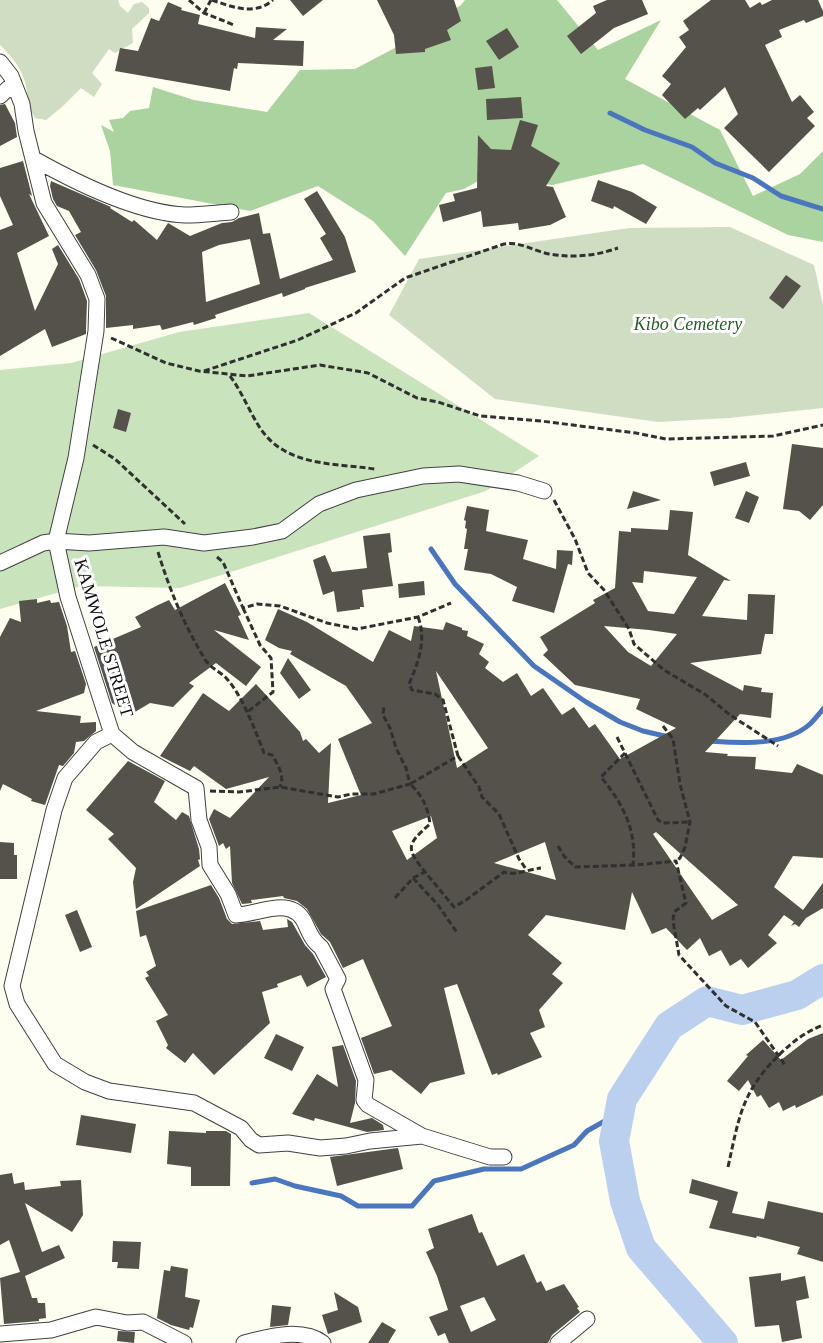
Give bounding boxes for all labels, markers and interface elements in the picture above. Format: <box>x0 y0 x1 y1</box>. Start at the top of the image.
park label: Kibo Cemetery <box>633 314 742 334</box>
street label: KAMWOLE STREET <box>70 556 138 720</box>

